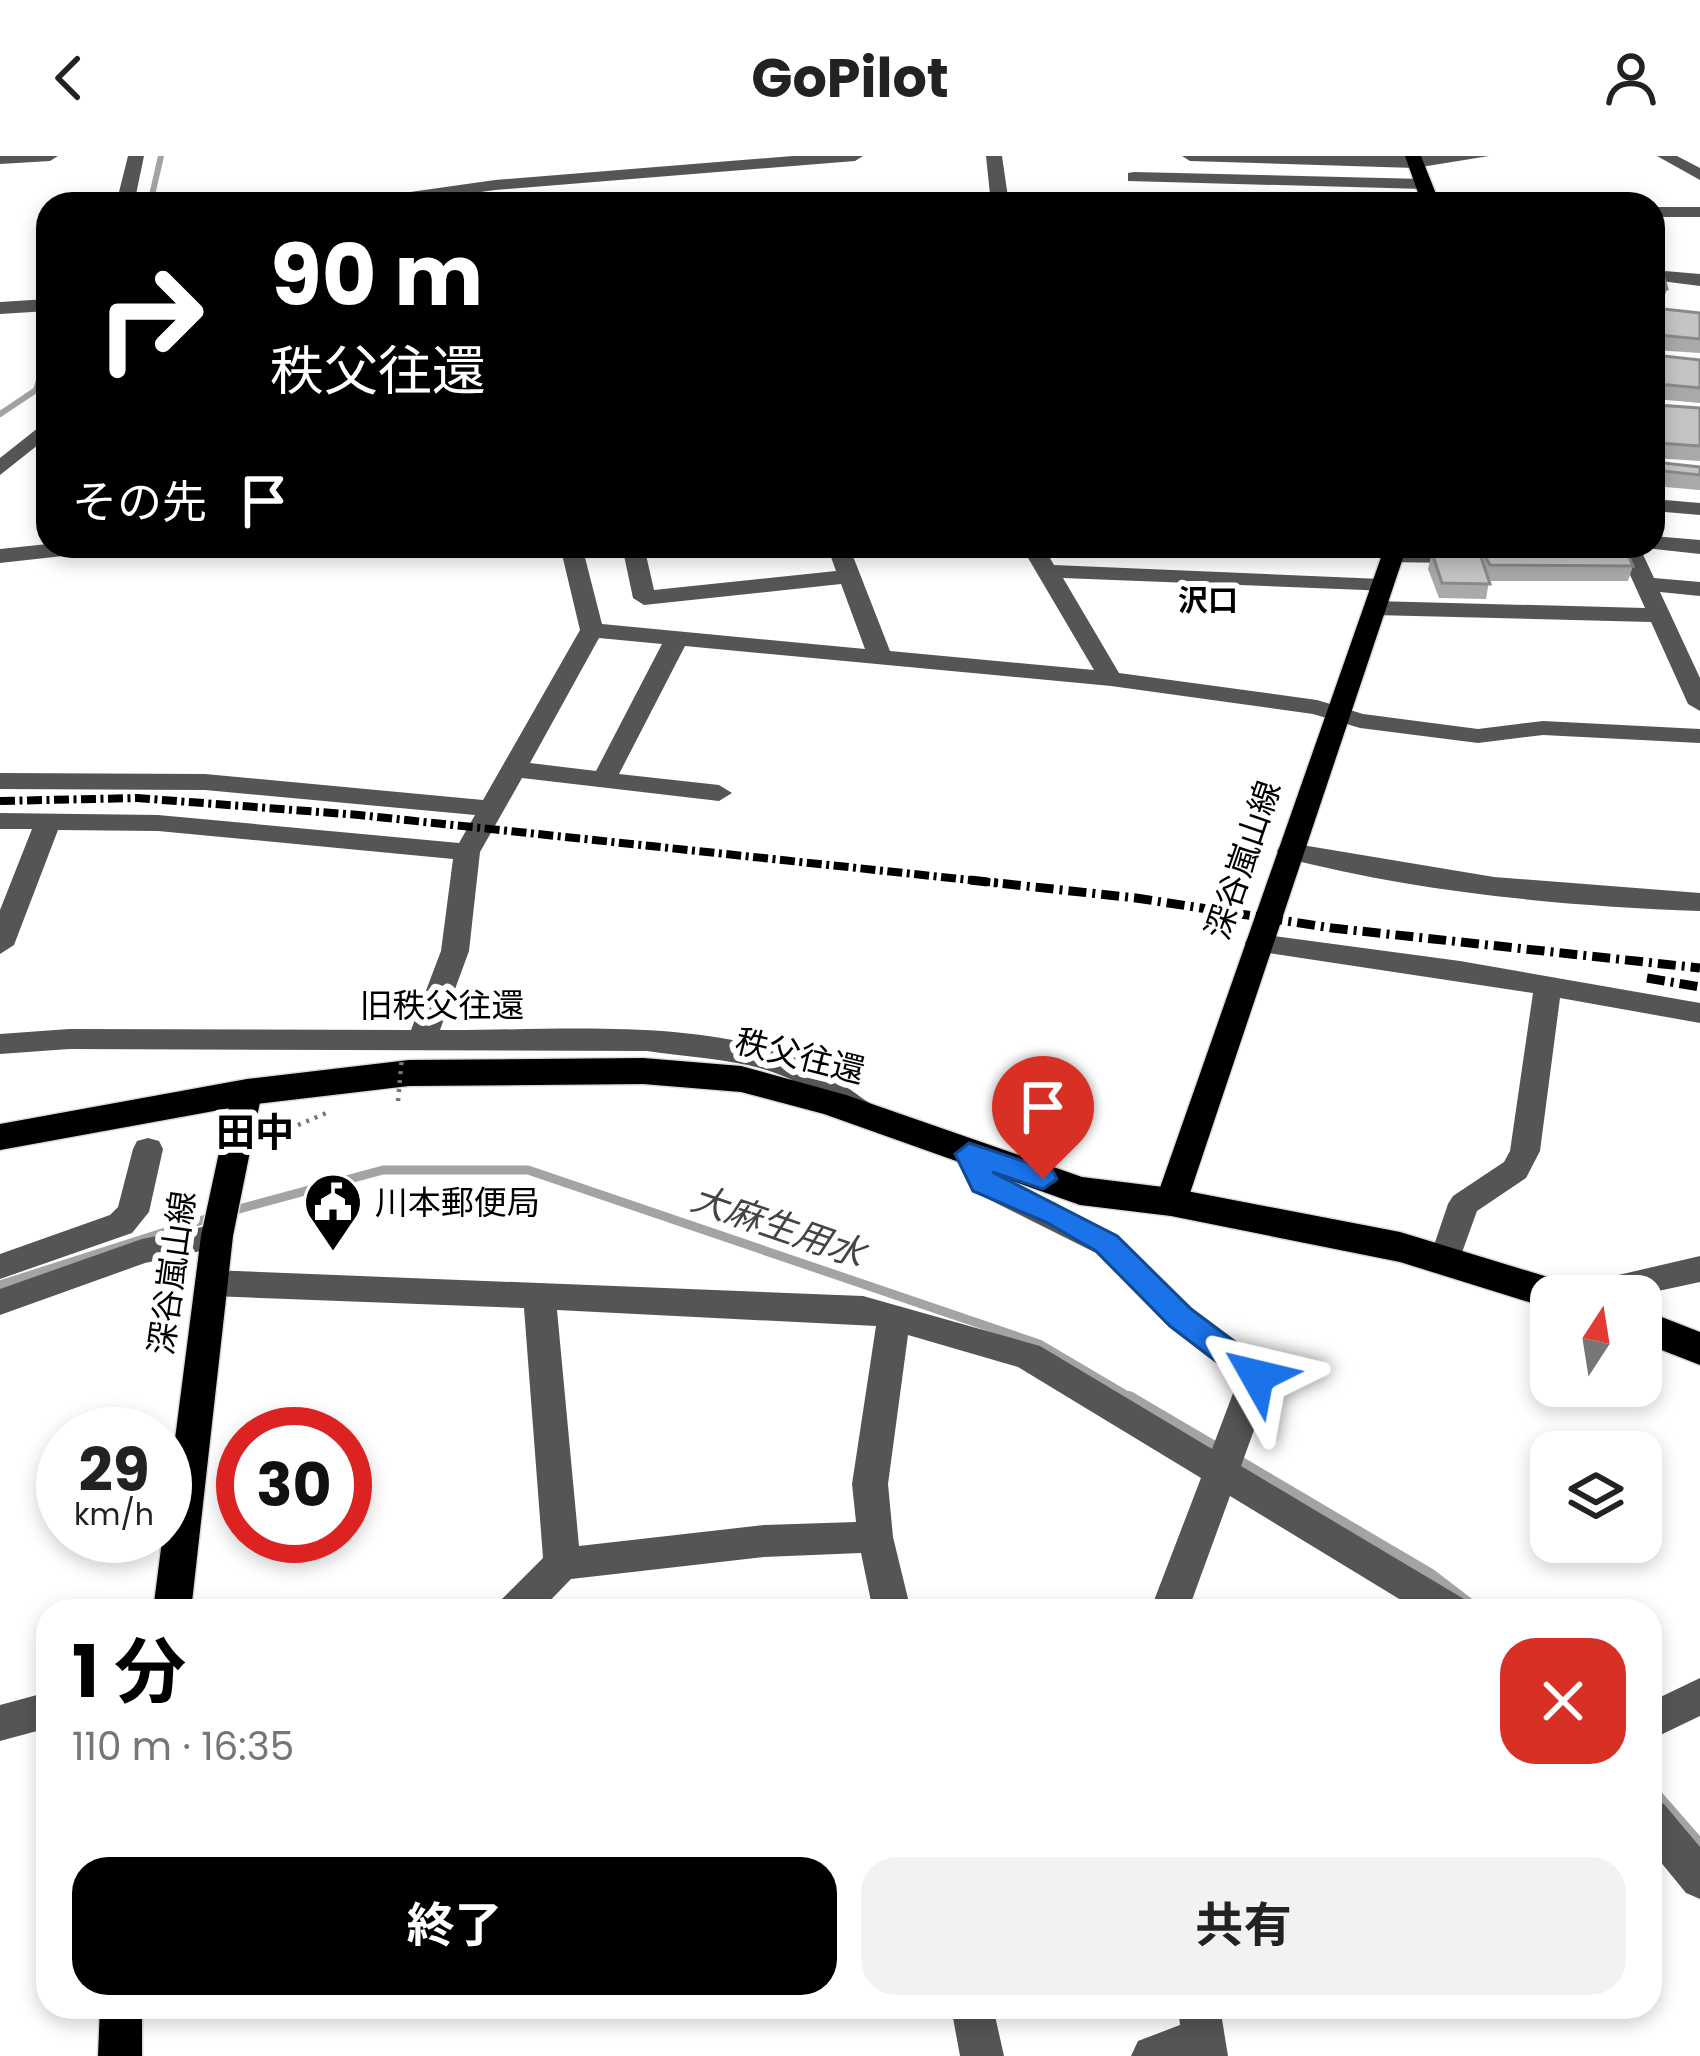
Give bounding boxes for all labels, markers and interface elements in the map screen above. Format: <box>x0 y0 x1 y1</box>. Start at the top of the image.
text: GoPilot <box>751 40 949 116</box>
icon: back <box>36 45 102 111</box>
icon: person <box>1598 45 1664 111</box>
text: 90 m <box>270 217 483 334</box>
icon: right <box>72 240 228 396</box>
text: 秩父往還 <box>270 333 486 409</box>
icon: arrive <box>231 468 297 534</box>
text: その先 <box>72 471 207 534</box>
district label: 沢口 <box>1178 579 1238 622</box>
street label: 深谷嵐山線 <box>1194 774 1292 946</box>
street label: 旧秩父往還 <box>360 982 525 1029</box>
street label: 秩父往還 <box>730 1017 870 1095</box>
pin <box>992 1056 1094 1179</box>
icon: arrive <box>1010 1074 1076 1140</box>
district label: 田中 <box>216 1105 294 1160</box>
public building icon: 川本郵便局 <box>302 1171 364 1253</box>
water label: 大麻生用水 <box>685 1173 875 1281</box>
place label: 川本郵便局 <box>375 1179 540 1226</box>
street label: 深谷嵐山線 <box>137 1188 207 1358</box>
north arrow <box>1530 1275 1662 1407</box>
map controls <box>1530 1275 1662 1563</box>
position arrow <box>1194 1313 1320 1439</box>
speed limit sign: 30 <box>216 1407 372 1563</box>
text: 29 <box>78 1428 150 1512</box>
button: layers <box>1530 1431 1662 1563</box>
text: km/h <box>74 1493 154 1536</box>
text: 1 分 <box>72 1621 186 1722</box>
button: close <box>1500 1638 1626 1764</box>
text: 110 m · 16:35 <box>72 1719 294 1774</box>
button: 終了 <box>72 1857 837 1995</box>
button: 共有 <box>861 1857 1626 1995</box>

